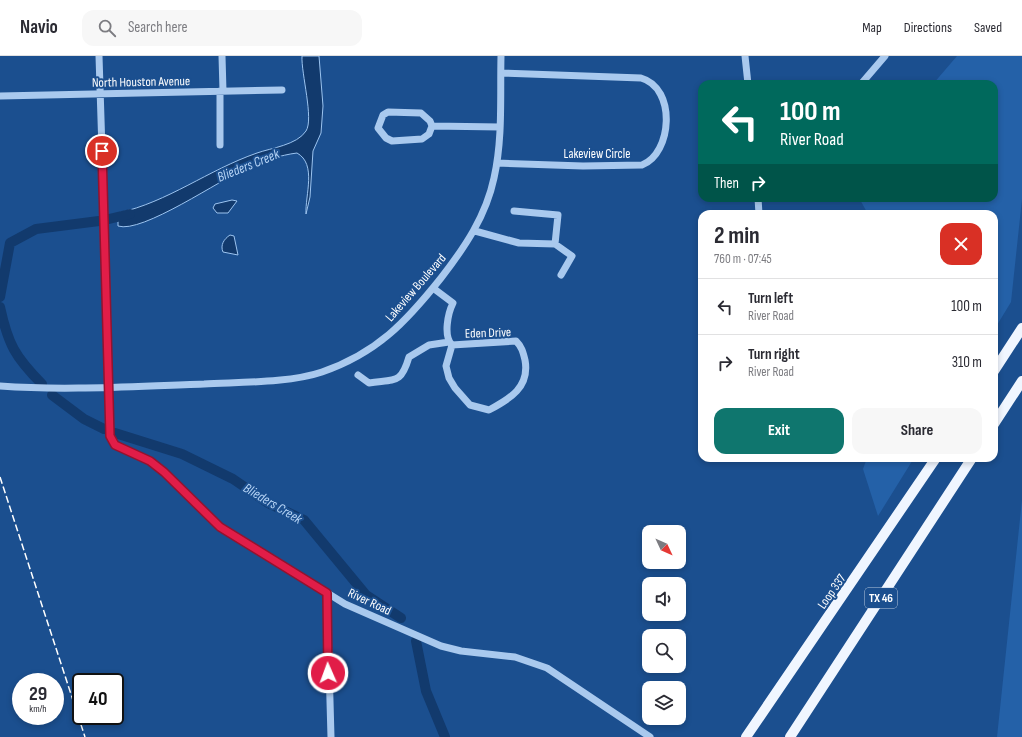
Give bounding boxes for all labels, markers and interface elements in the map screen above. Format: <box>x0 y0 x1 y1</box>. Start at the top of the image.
search box <box>82 10 362 46</box>
text: Navio <box>20 16 58 39</box>
icon: search <box>96 17 118 39</box>
text: Search here <box>128 18 188 37</box>
text: Map <box>862 19 882 36</box>
text: Directions <box>904 19 952 36</box>
text: Saved <box>974 19 1002 36</box>
street label: North Houston Avenue <box>92 73 190 91</box>
text: 100 m <box>780 95 841 128</box>
icon: left <box>714 96 766 148</box>
text: River Road <box>780 129 844 150</box>
pin <box>85 134 119 168</box>
icon: arrive <box>91 140 113 162</box>
water label: Blieders Creek <box>215 145 282 186</box>
street label: Lakeview Circle <box>564 146 630 162</box>
icon: right <box>747 172 769 194</box>
text: Then <box>714 174 739 193</box>
text: 2 min <box>714 221 760 250</box>
button: close <box>940 223 982 265</box>
street label: Lakeview Boulevard <box>382 250 450 325</box>
text: 760 m · 07:45 <box>714 251 772 267</box>
text: Turn left <box>748 289 793 308</box>
icon: left <box>714 296 736 318</box>
text: 100 m <box>951 297 982 316</box>
text: River Road <box>748 308 794 324</box>
street label: Eden Drive <box>465 324 511 342</box>
text: Turn right <box>748 345 800 364</box>
icon: right <box>714 352 736 374</box>
text: 310 m <box>952 353 982 372</box>
text: River Road <box>748 364 794 380</box>
button: Exit <box>714 408 844 454</box>
button: Share <box>852 408 982 454</box>
water label: Blieders Creek <box>240 479 306 528</box>
north arrow <box>642 525 686 569</box>
map controls <box>642 525 686 725</box>
street label: Loop 337 <box>814 570 850 612</box>
button: sound <box>642 577 686 621</box>
street label: River Road <box>345 585 394 619</box>
road number: TX 46 <box>865 588 897 608</box>
button: search <box>642 629 686 673</box>
position arrow <box>307 652 349 694</box>
speed limit sign: 40 <box>72 673 124 725</box>
button: layers <box>642 681 686 725</box>
text: 29 <box>29 682 47 706</box>
text: km/h <box>29 703 47 715</box>

